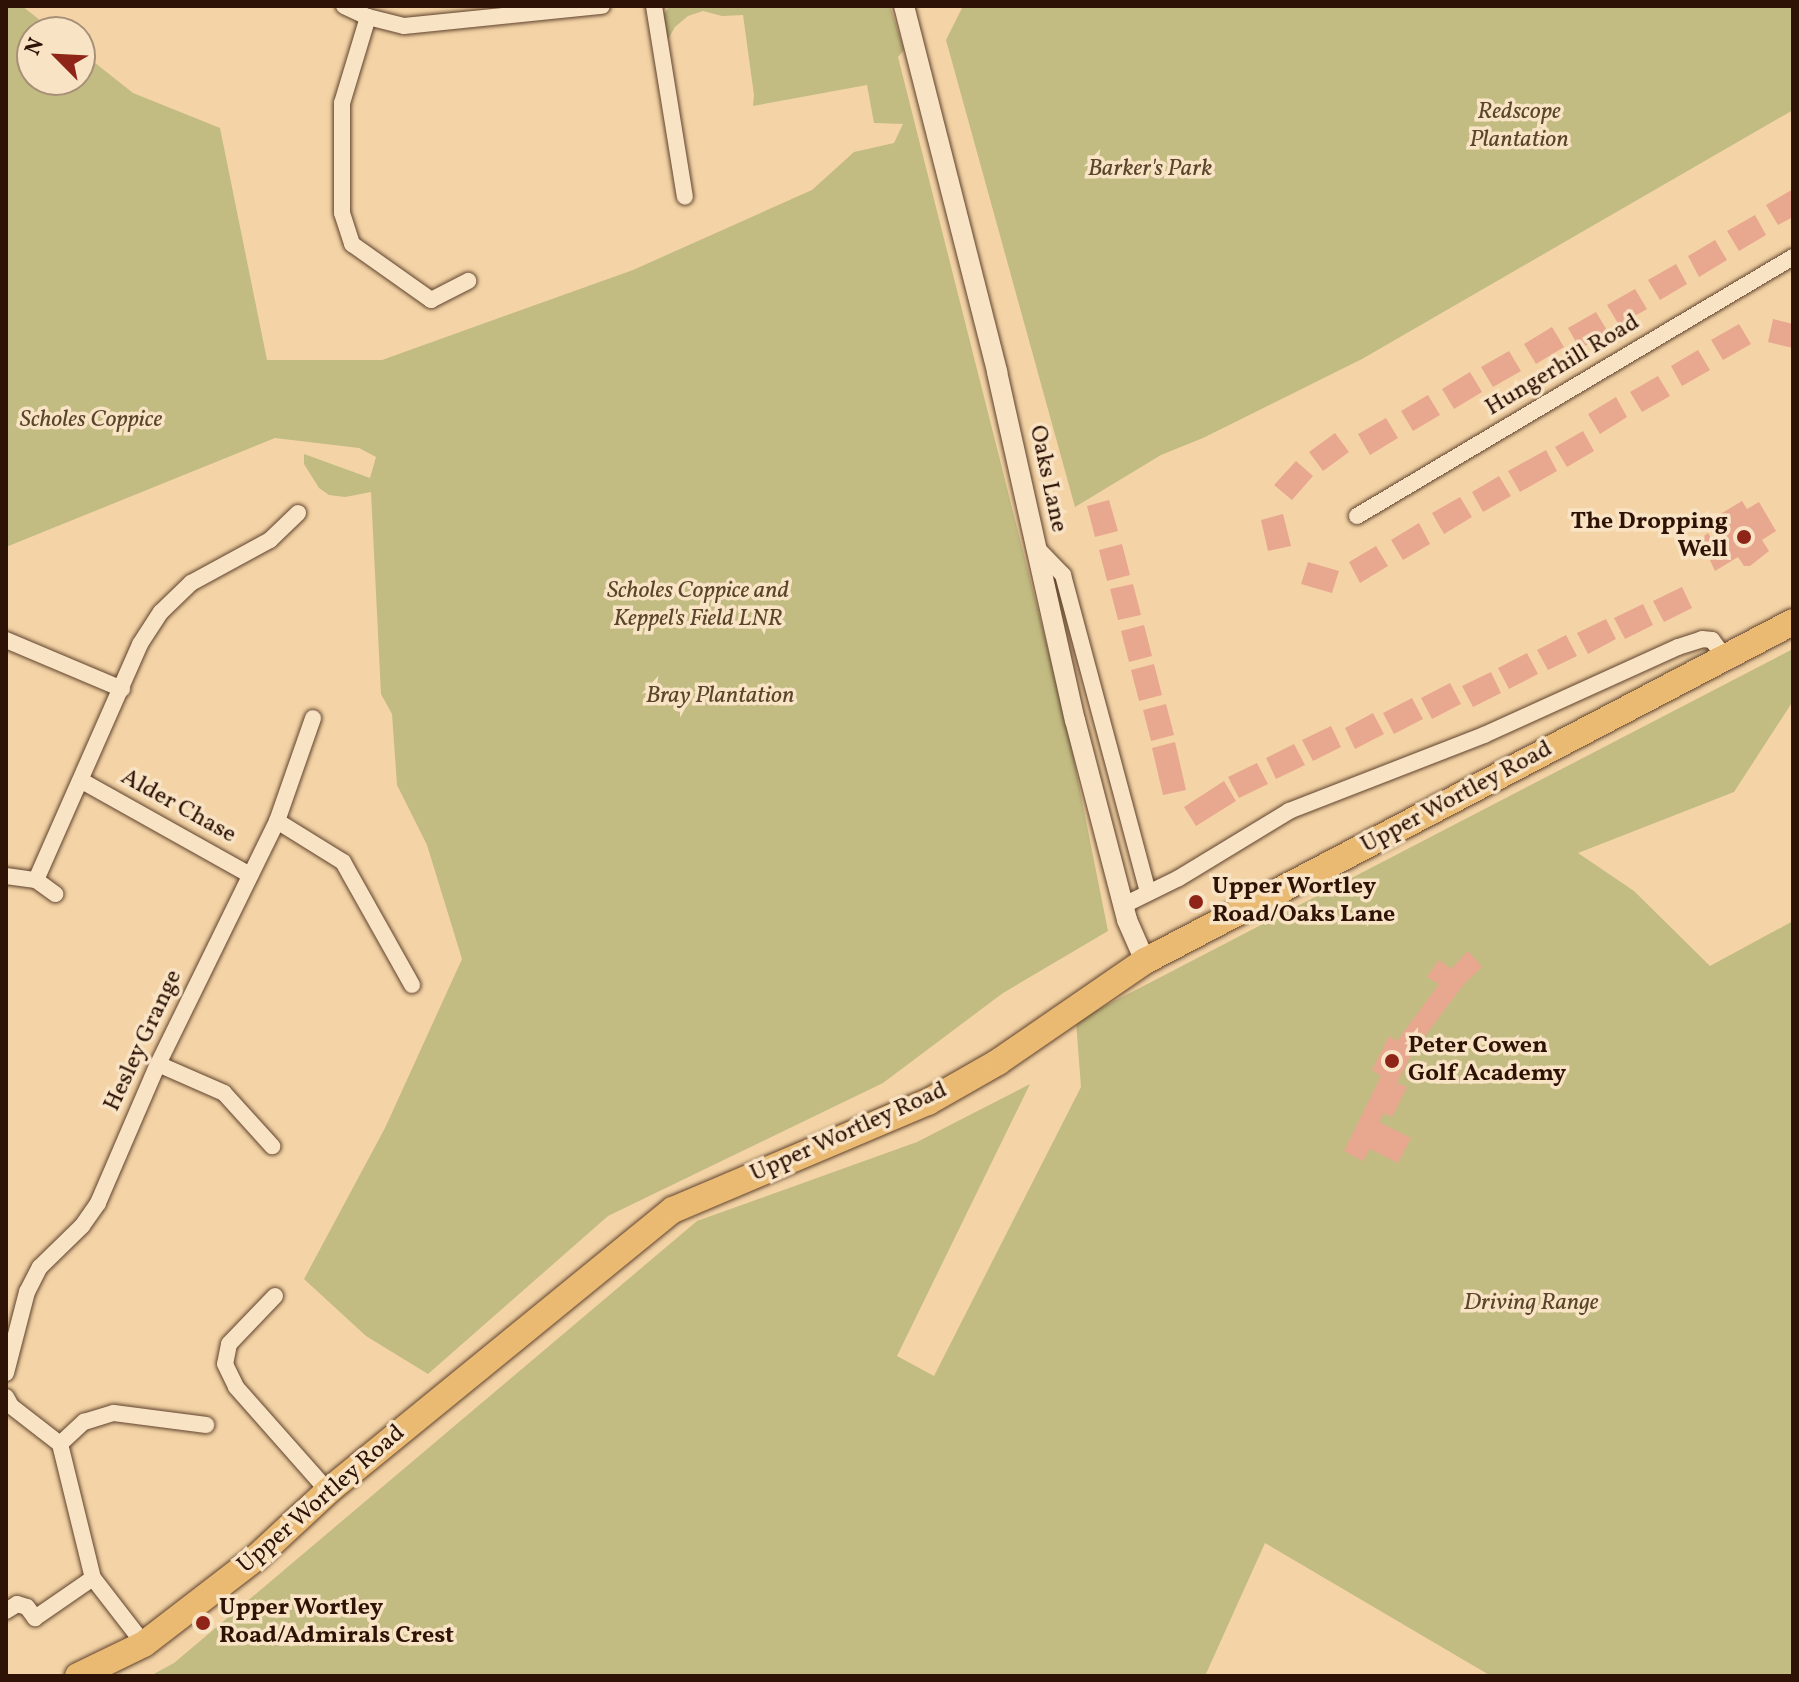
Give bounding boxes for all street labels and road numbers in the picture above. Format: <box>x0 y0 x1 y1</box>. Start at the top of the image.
street label: Hungerhill Road <box>1481 309 1645 423</box>
street label: Oaks Lane <box>1022 423 1072 535</box>
street label: Upper Wortley Road <box>1356 735 1558 861</box>
street label: Alder Chase <box>115 764 241 850</box>
street label: Hesley Grange <box>99 965 189 1117</box>
street label: Upper Wortley Road <box>746 1076 952 1190</box>
street label: Upper Wortley Road <box>232 1419 412 1581</box>

